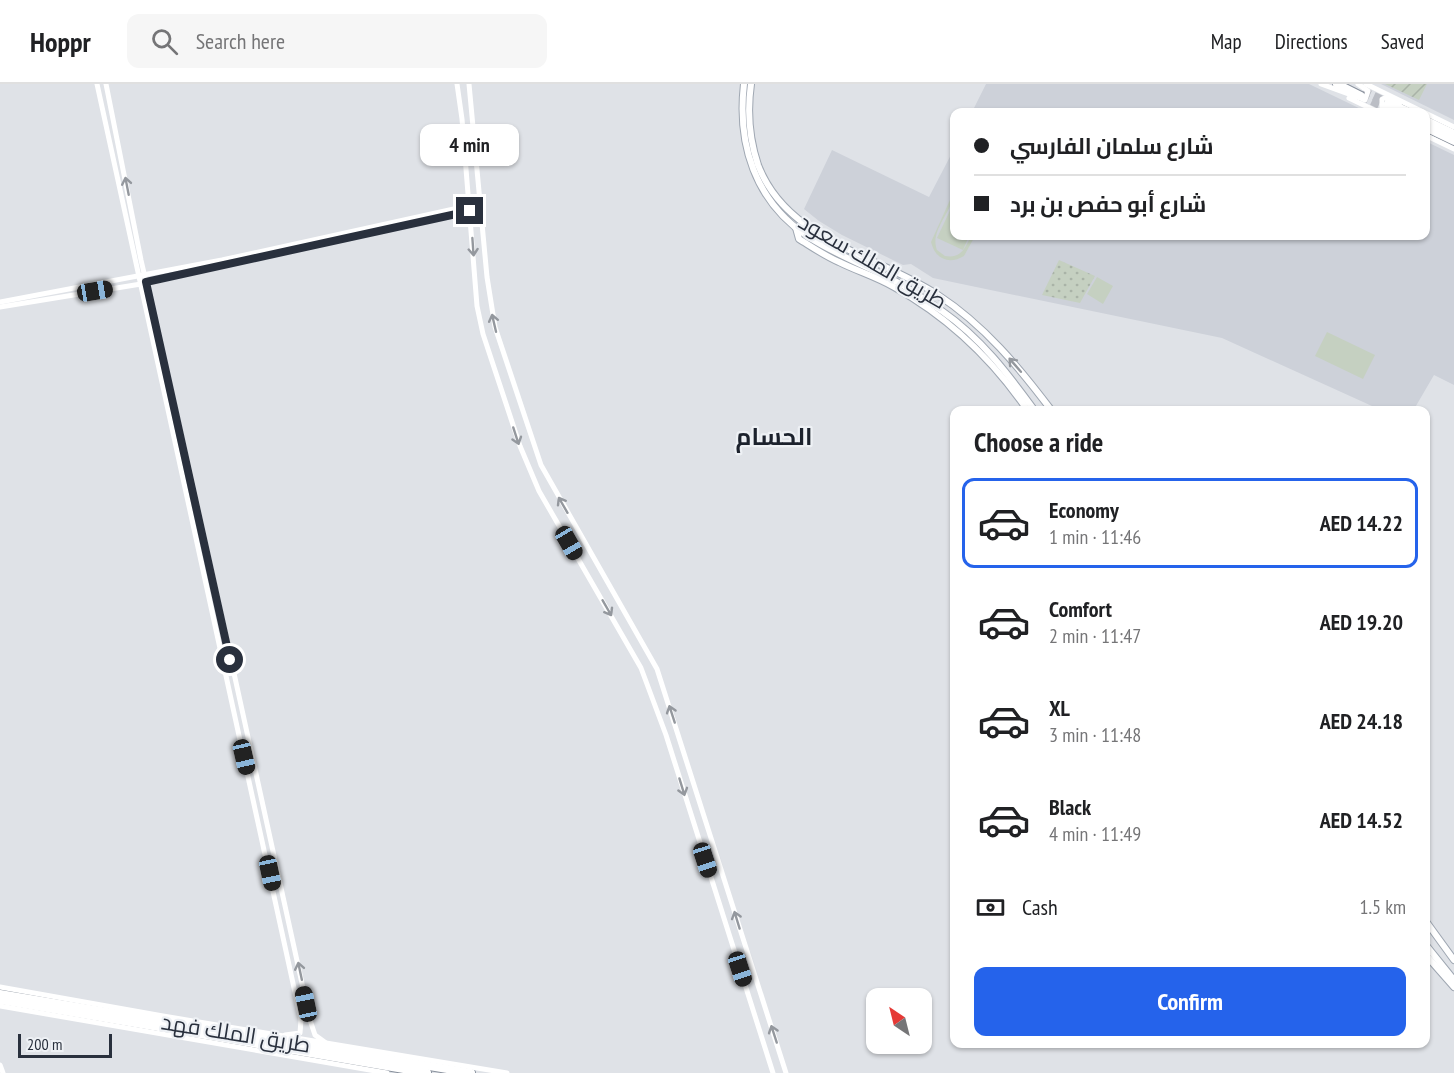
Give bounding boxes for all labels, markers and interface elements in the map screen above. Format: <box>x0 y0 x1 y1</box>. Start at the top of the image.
search box <box>127 14 547 68</box>
text: Hoppr <box>30 23 91 60</box>
icon: search <box>148 25 181 58</box>
text: Search here <box>196 27 285 55</box>
text: Map <box>1211 28 1242 55</box>
text: Directions <box>1275 28 1348 55</box>
text: Saved <box>1381 28 1424 55</box>
callout: 4 min <box>420 124 520 166</box>
text: 4 min <box>449 132 490 158</box>
text: شارع سلمان الفارسي <box>1010 132 1214 160</box>
one-way arrow <box>121 177 132 196</box>
text: شارع أبو حفص بن برد <box>1010 190 1206 218</box>
route end <box>456 197 483 224</box>
street label: طريق الملك سعود <box>794 207 952 315</box>
one-way arrow <box>468 236 479 256</box>
car <box>76 279 114 303</box>
one-way arrow <box>488 314 500 333</box>
one-way arrow <box>1009 357 1022 373</box>
district label: الحسام <box>736 421 812 453</box>
text: Choose a ride <box>974 425 1103 459</box>
one-way arrow <box>512 426 523 445</box>
icon: car <box>977 496 1031 550</box>
text: Economy <box>1049 496 1119 524</box>
one-way arrow <box>556 497 568 514</box>
text: AED 14.22 <box>1320 509 1403 537</box>
car <box>552 523 586 563</box>
text: 1 min · 11:46 <box>1049 524 1141 550</box>
icon: car <box>977 595 1031 649</box>
text: Comfort <box>1049 595 1112 623</box>
one-way arrow <box>601 599 613 616</box>
text: AED 19.20 <box>1320 608 1403 636</box>
text: 2 min · 11:47 <box>1049 623 1141 649</box>
route start <box>216 646 243 673</box>
icon: car <box>977 694 1031 748</box>
text: XL <box>1049 694 1070 722</box>
one-way arrow <box>666 705 677 724</box>
text: AED 24.18 <box>1320 707 1403 735</box>
text: 3 min · 11:48 <box>1049 722 1141 748</box>
car <box>231 737 257 777</box>
one-way arrow <box>677 777 688 796</box>
icon: car <box>977 793 1031 847</box>
text: Black <box>1049 793 1091 821</box>
text: AED 14.52 <box>1320 806 1403 834</box>
text: 4 min · 11:49 <box>1049 821 1141 847</box>
car <box>691 840 719 880</box>
car <box>257 854 283 892</box>
icon: cash <box>974 891 1007 924</box>
text: Cash <box>1022 893 1058 921</box>
text: 1.5 km <box>1359 894 1406 920</box>
one-way arrow <box>731 911 742 930</box>
car <box>726 949 754 989</box>
one-way arrow <box>293 962 305 981</box>
button: Confirm <box>974 967 1406 1036</box>
car <box>293 985 319 1023</box>
north arrow <box>866 988 932 1054</box>
map controls <box>866 988 932 1054</box>
street label: طريق الملك فهد <box>159 1007 313 1059</box>
one-way arrow <box>768 1025 779 1044</box>
scale bar <box>18 1031 112 1058</box>
text: 200 m <box>27 1034 62 1054</box>

